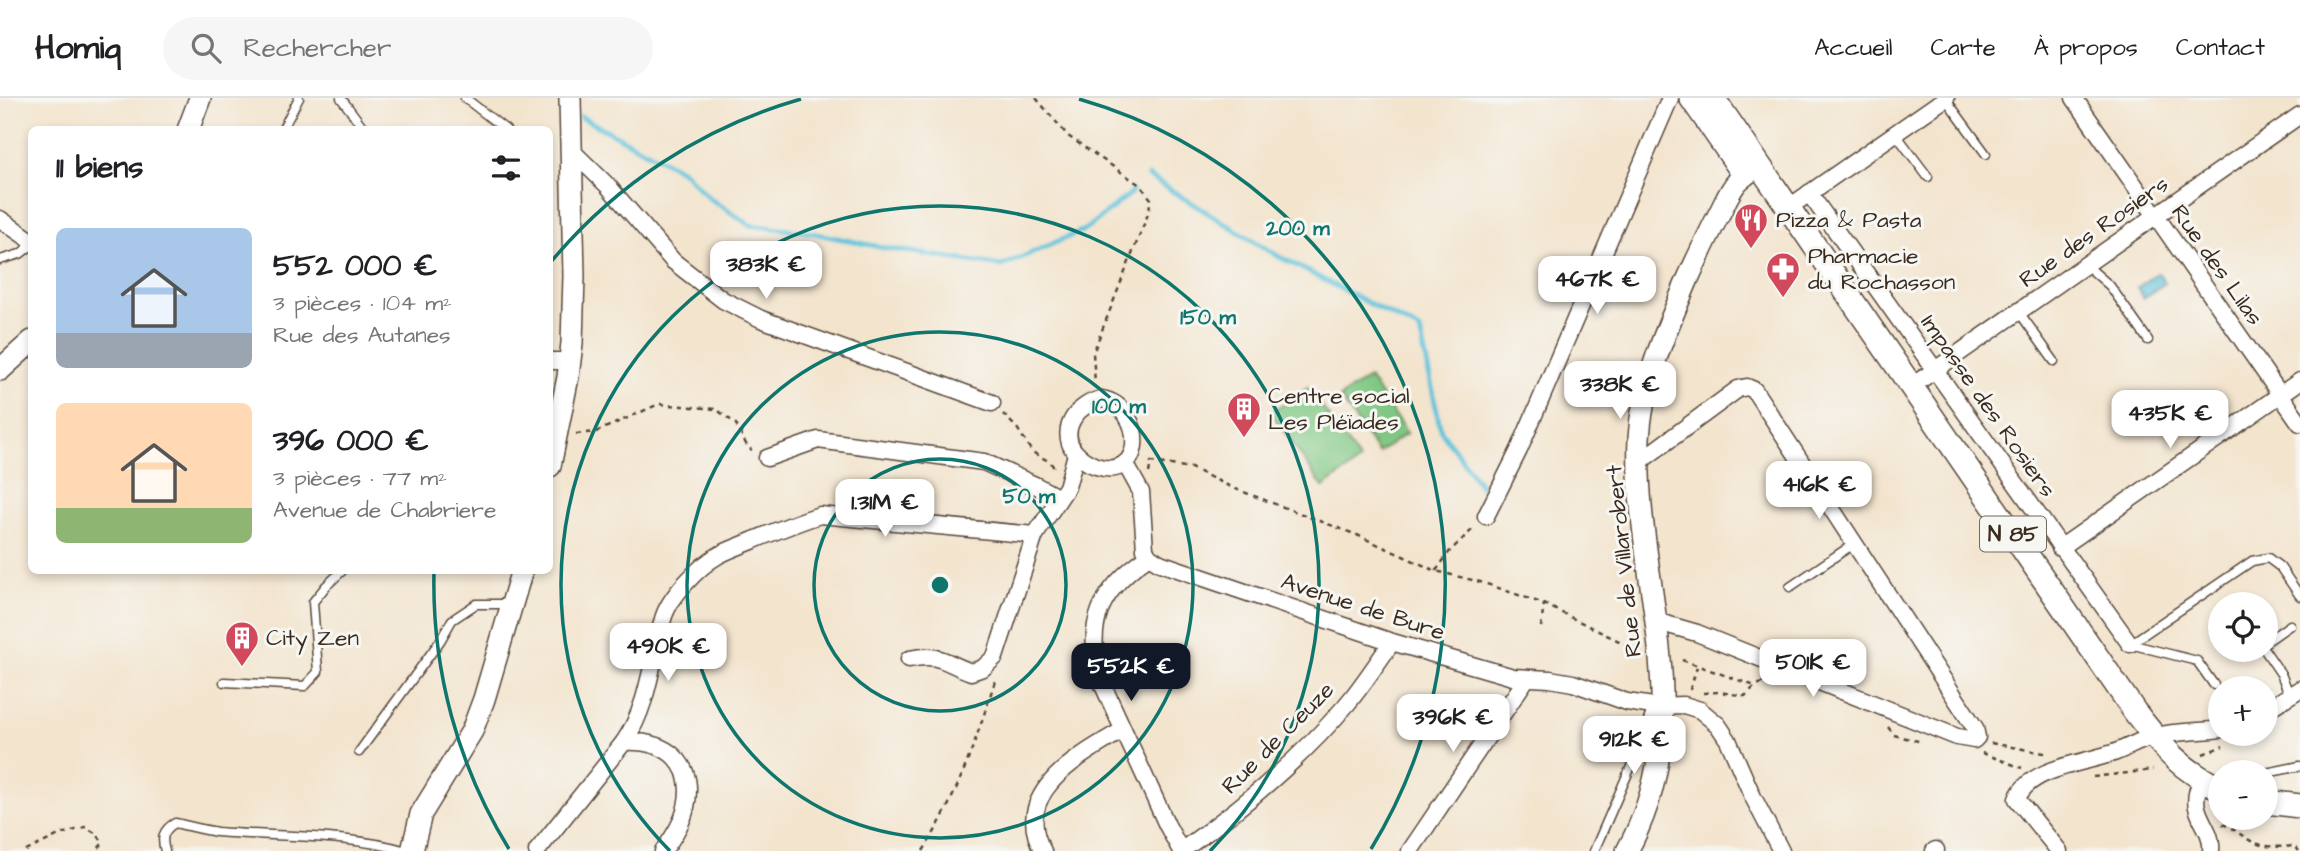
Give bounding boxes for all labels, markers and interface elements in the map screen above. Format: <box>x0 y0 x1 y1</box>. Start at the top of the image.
search box <box>163 17 653 80</box>
text: Homiq <box>35 25 121 71</box>
icon: search <box>187 29 225 67</box>
text: Rechercher <box>243 30 391 66</box>
text: Accueil <box>1814 31 1893 65</box>
text: Carte <box>1931 31 1996 65</box>
text: À propos <box>2034 31 2138 65</box>
text: Contact <box>2176 31 2265 65</box>
text: 11 biens <box>56 147 143 189</box>
icon: filters <box>487 149 525 187</box>
street label: Rue des Rosiers <box>2013 168 2175 296</box>
street label: Rue des Lilas <box>2163 198 2271 332</box>
restaurant icon: Pizza & Pasta <box>1732 201 1770 250</box>
place label: Pizza & Pasta <box>1776 204 1922 236</box>
text: 200 m <box>1265 214 1330 243</box>
place label: Pharmacie du Rochasson <box>1808 240 1955 298</box>
pin: 383K € <box>709 242 823 301</box>
text: 552 000 € <box>273 245 437 287</box>
text: 383K € <box>726 248 806 280</box>
pharmacy icon: Pharmacie du Rochasson <box>1764 250 1802 299</box>
icon: home <box>112 256 196 340</box>
pin: 467K € <box>1540 256 1654 316</box>
text: 467K € <box>1554 263 1640 295</box>
text: 3 pièces · 104 m² <box>273 287 452 319</box>
text: 150 m <box>1180 303 1236 332</box>
street label: Impasse des Rosiers <box>1913 308 2063 504</box>
text: Rue des Autanes <box>273 319 451 351</box>
pin: 338K € <box>1563 362 1677 421</box>
text: 338K € <box>1580 368 1660 400</box>
place label: Centre social Les Pléïades <box>1268 380 1410 438</box>
building icon: Centre social Les Pléïades <box>1225 390 1263 439</box>
pin: 435K € <box>2113 390 2227 450</box>
text: 100 m <box>1092 392 1147 421</box>
text: 435K € <box>2127 397 2213 429</box>
text: 396 000 € <box>273 420 429 462</box>
icon: home <box>112 431 196 515</box>
text: 3 pièces · 77 m² <box>273 462 447 494</box>
pin: 416K € <box>1762 462 1876 521</box>
street label: Rue de Villarobert <box>1598 463 1650 659</box>
text: 416K € <box>1782 468 1856 500</box>
pin: 1.31M € <box>820 480 950 539</box>
text: 50 m <box>1003 482 1056 511</box>
text: 1.31M € <box>851 486 919 518</box>
text: Avenue de Chabriere <box>273 494 496 526</box>
road number: N 85 <box>1980 516 2046 551</box>
street label: Avenue de Bure <box>1277 565 1449 649</box>
centre of rings <box>928 573 952 597</box>
map controls <box>2208 592 2278 830</box>
button: locate <box>2208 592 2278 662</box>
building icon: City Zen <box>223 619 261 668</box>
place label: City Zen <box>266 622 359 655</box>
pin: 490K € <box>611 624 725 683</box>
text: 490K € <box>626 630 710 662</box>
pin: 501K € <box>1756 640 1870 699</box>
pin: 552K € <box>1074 644 1188 703</box>
text: 501K € <box>1775 646 1851 678</box>
text: 552K € <box>1087 650 1175 682</box>
street label: Rue de Ceuze <box>1215 675 1341 801</box>
button: + <box>2208 676 2278 746</box>
pin: 396K € <box>1396 694 1510 754</box>
text: 396K € <box>1413 701 1493 733</box>
pin: 912K € <box>1577 716 1691 776</box>
text: 912K € <box>1599 723 1669 755</box>
button: − <box>2208 760 2278 830</box>

